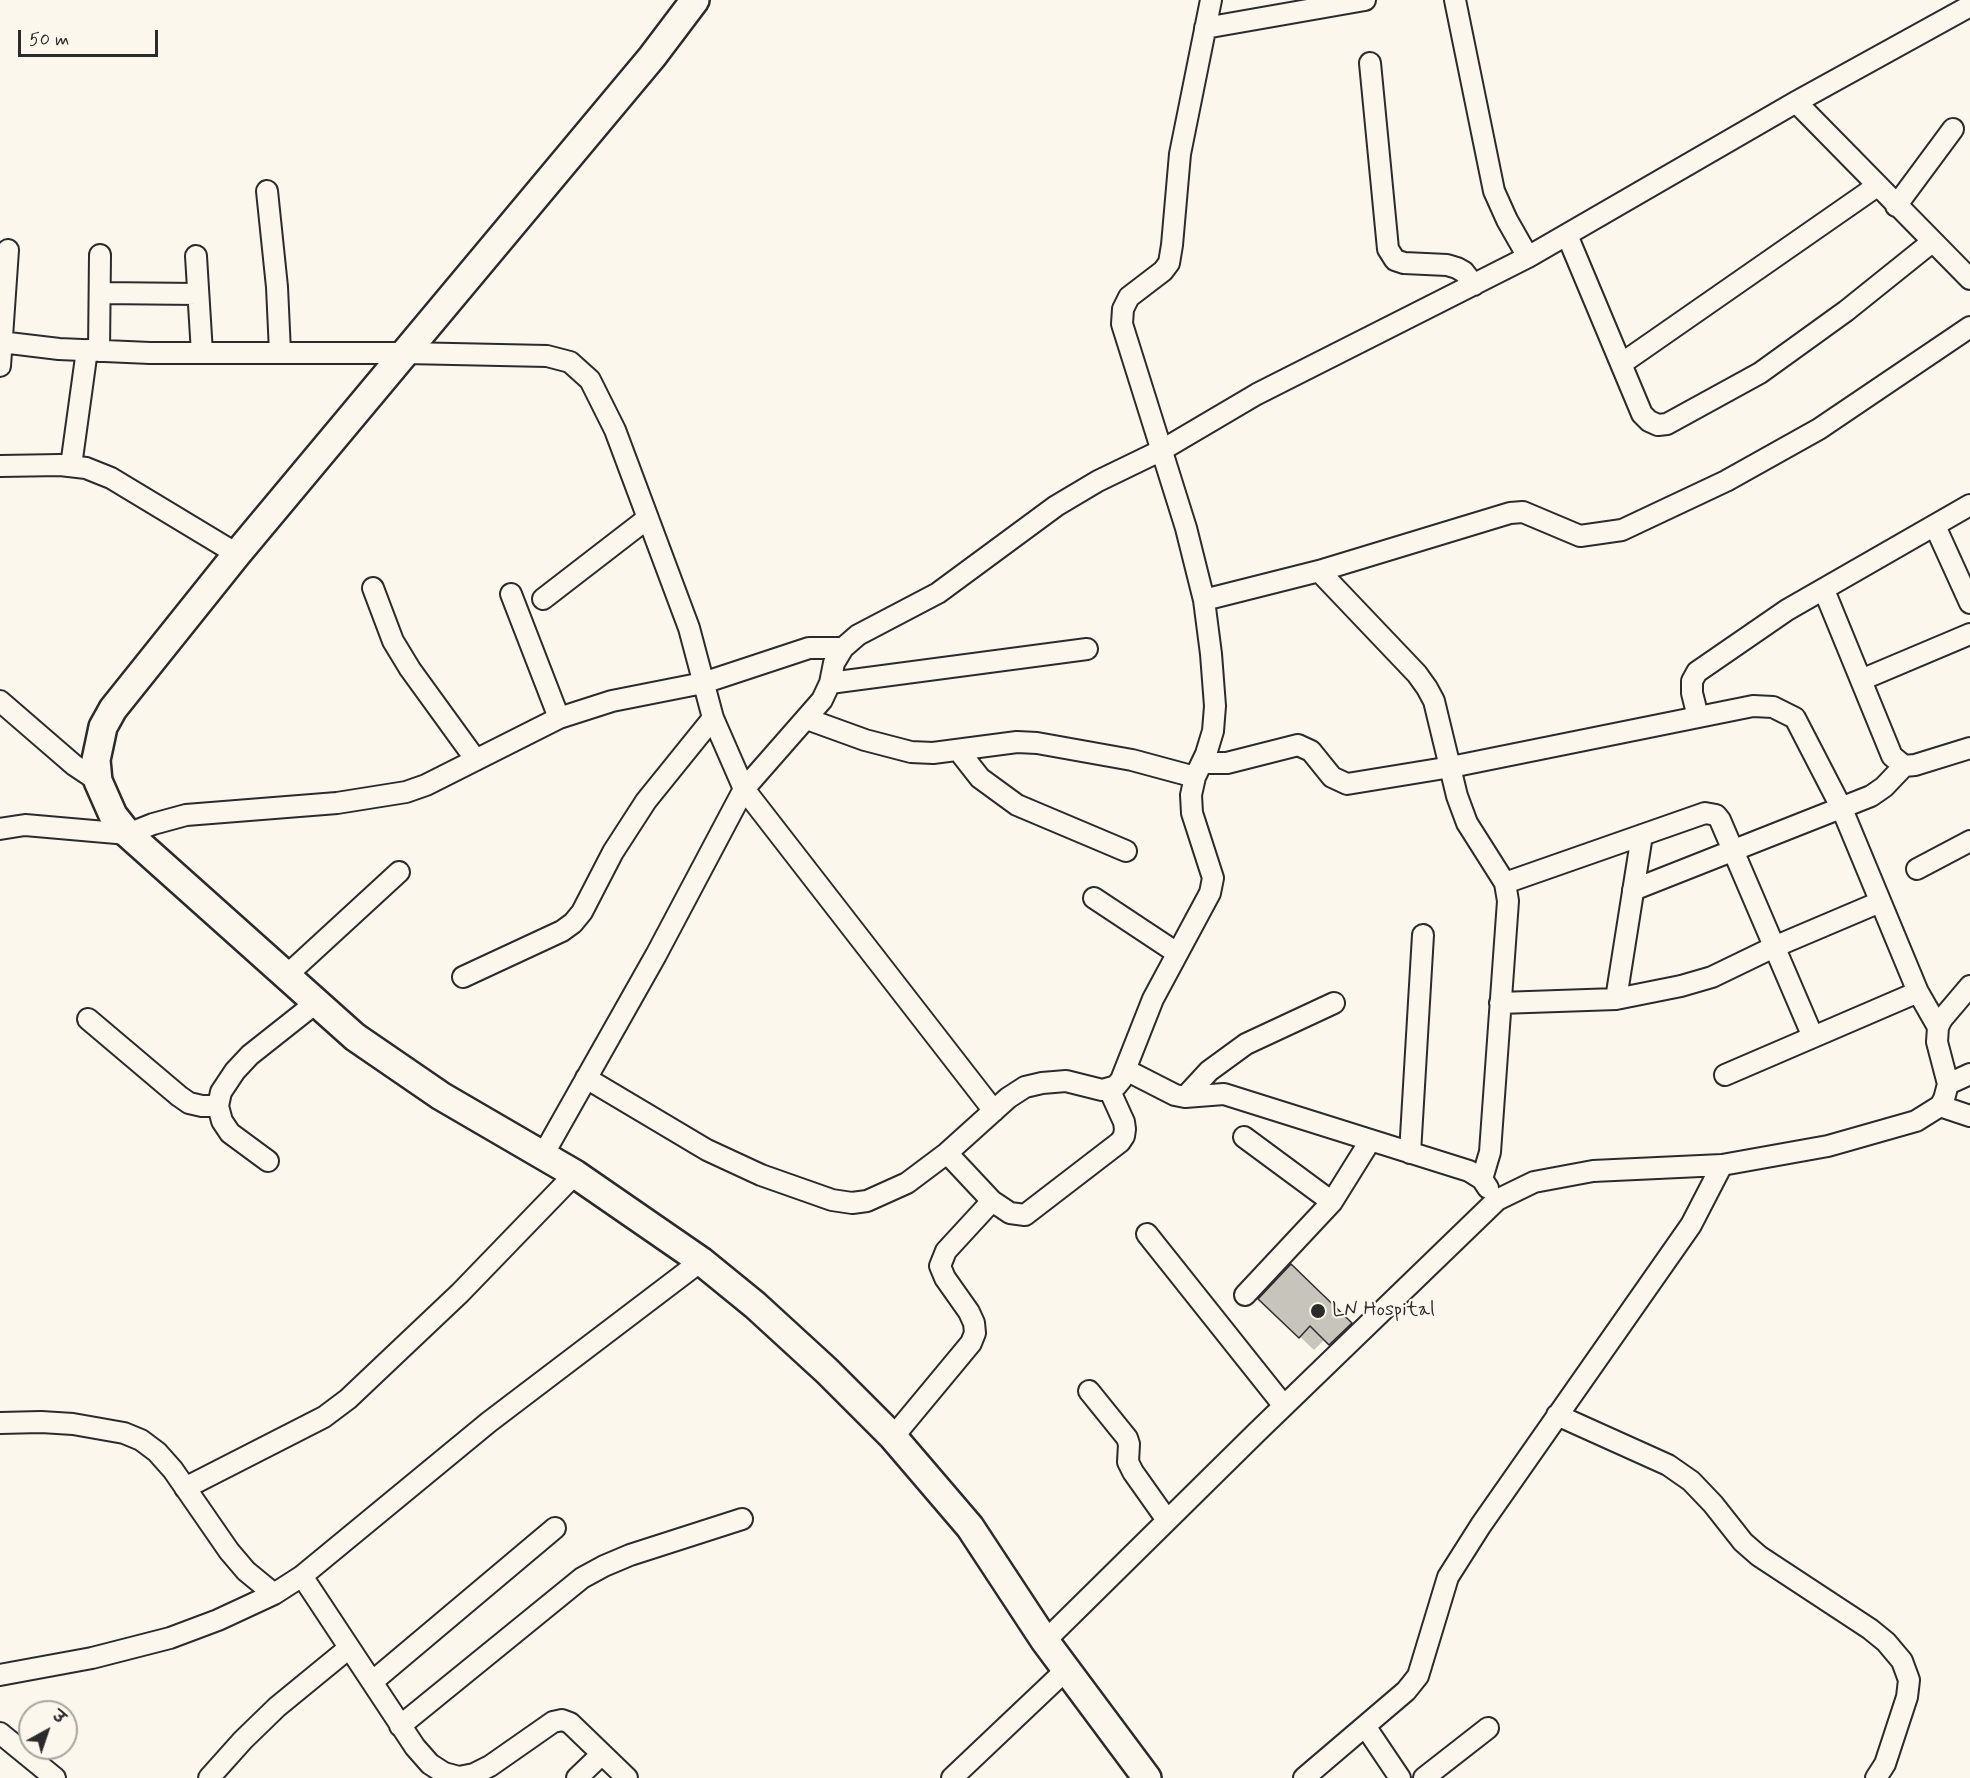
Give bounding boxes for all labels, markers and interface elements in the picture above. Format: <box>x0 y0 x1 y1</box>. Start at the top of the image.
scale bar <box>21 18 160 56</box>
text: 50 m <box>29 28 69 52</box>
place label: LN Hospital <box>1332 1299 1435 1323</box>
marker: LN Hospital <box>1309 1302 1327 1320</box>
north arrow <box>18 1700 78 1760</box>
text: उ <box>48 1706 69 1729</box>

